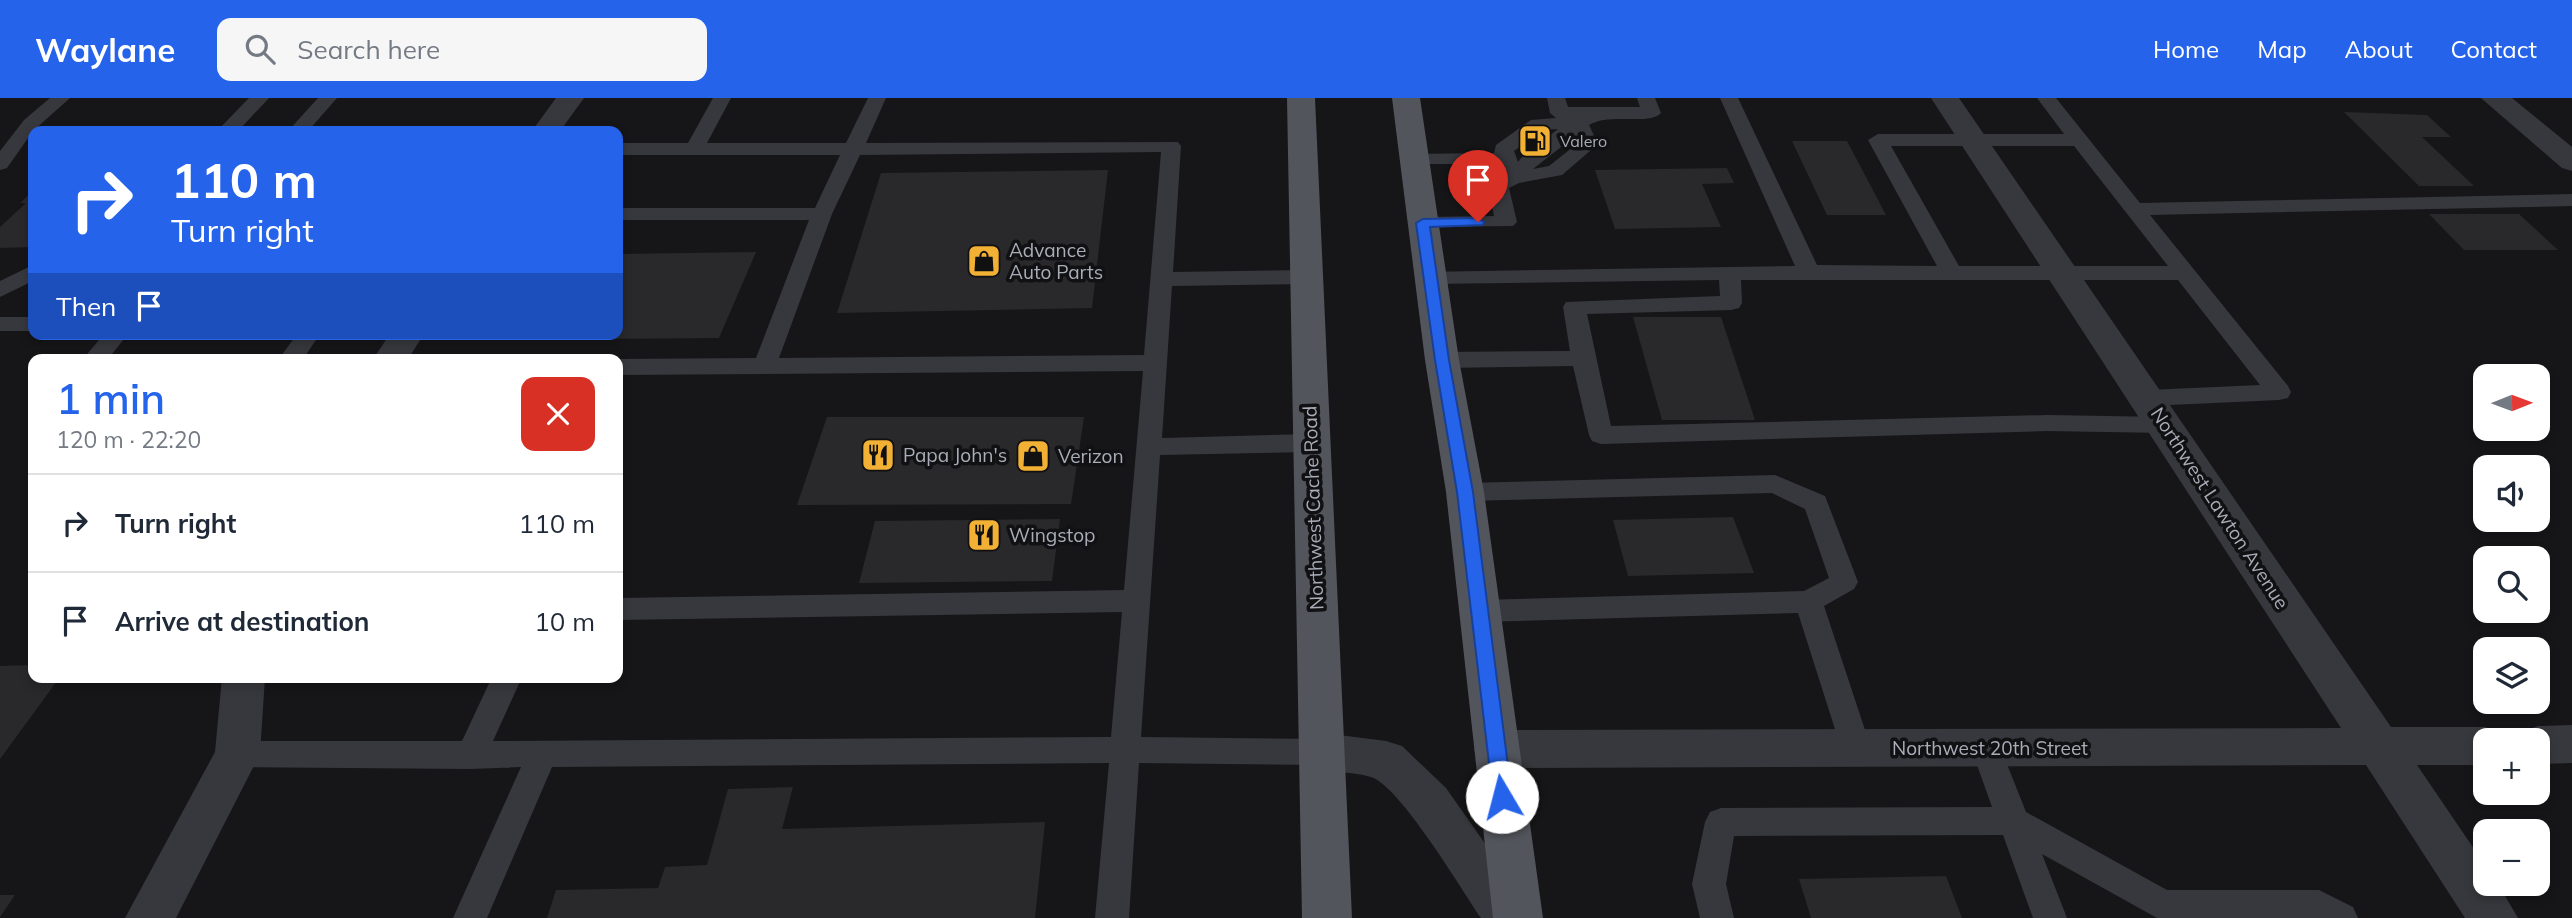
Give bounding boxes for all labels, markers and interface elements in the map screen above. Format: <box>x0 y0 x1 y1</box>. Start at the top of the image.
search box <box>217 18 707 81</box>
text: Waylane <box>35 29 175 70</box>
icon: search <box>241 30 279 68</box>
text: Search here <box>297 33 440 66</box>
text: Home <box>2153 34 2219 64</box>
text: Map <box>2257 34 2307 64</box>
text: About <box>2345 34 2413 64</box>
text: Contact <box>2451 34 2537 64</box>
fuel station icon: Valero <box>1516 122 1554 160</box>
place label: Valero <box>1560 131 1607 151</box>
text: 110 m <box>171 149 317 210</box>
pin <box>1448 150 1508 222</box>
icon: right <box>56 154 147 245</box>
icon: arrive <box>1459 161 1497 199</box>
text: Turn right <box>171 210 314 250</box>
place label: Advance Auto Parts <box>1009 238 1103 284</box>
shop icon: Advance Auto Parts <box>965 242 1003 280</box>
icon: arrive <box>130 287 168 325</box>
text: Then <box>56 290 116 323</box>
north arrow <box>2473 364 2550 441</box>
map controls <box>2473 364 2550 896</box>
text: 1 min <box>56 372 165 425</box>
button: close <box>521 377 595 451</box>
street label: Northwest Lawton Avenue <box>2146 403 2294 613</box>
street label: Northwest Cache Road <box>1297 406 1329 610</box>
text: 120 m · 22:20 <box>56 425 201 454</box>
restaurant icon: Papa John's <box>859 436 897 474</box>
shop icon: Verizon <box>1014 437 1052 475</box>
place label: Papa John's <box>903 443 1007 467</box>
place label: Verizon <box>1058 444 1124 468</box>
button: sound <box>2473 455 2550 532</box>
icon: right <box>56 504 94 542</box>
text: Turn right <box>115 507 236 540</box>
text: 110 m <box>519 507 595 540</box>
restaurant icon: Wingstop <box>965 516 1003 554</box>
place label: Wingstop <box>1009 523 1095 547</box>
button: search <box>2473 546 2550 623</box>
icon: arrive <box>56 602 94 640</box>
text: Arrive at destination <box>115 605 370 638</box>
text: 10 m <box>534 605 595 638</box>
button: layers <box>2473 637 2550 714</box>
button: + <box>2473 728 2550 805</box>
street label: Northwest 20th Street <box>1892 736 2088 760</box>
position arrow <box>1465 760 1539 834</box>
button: − <box>2473 819 2550 896</box>

